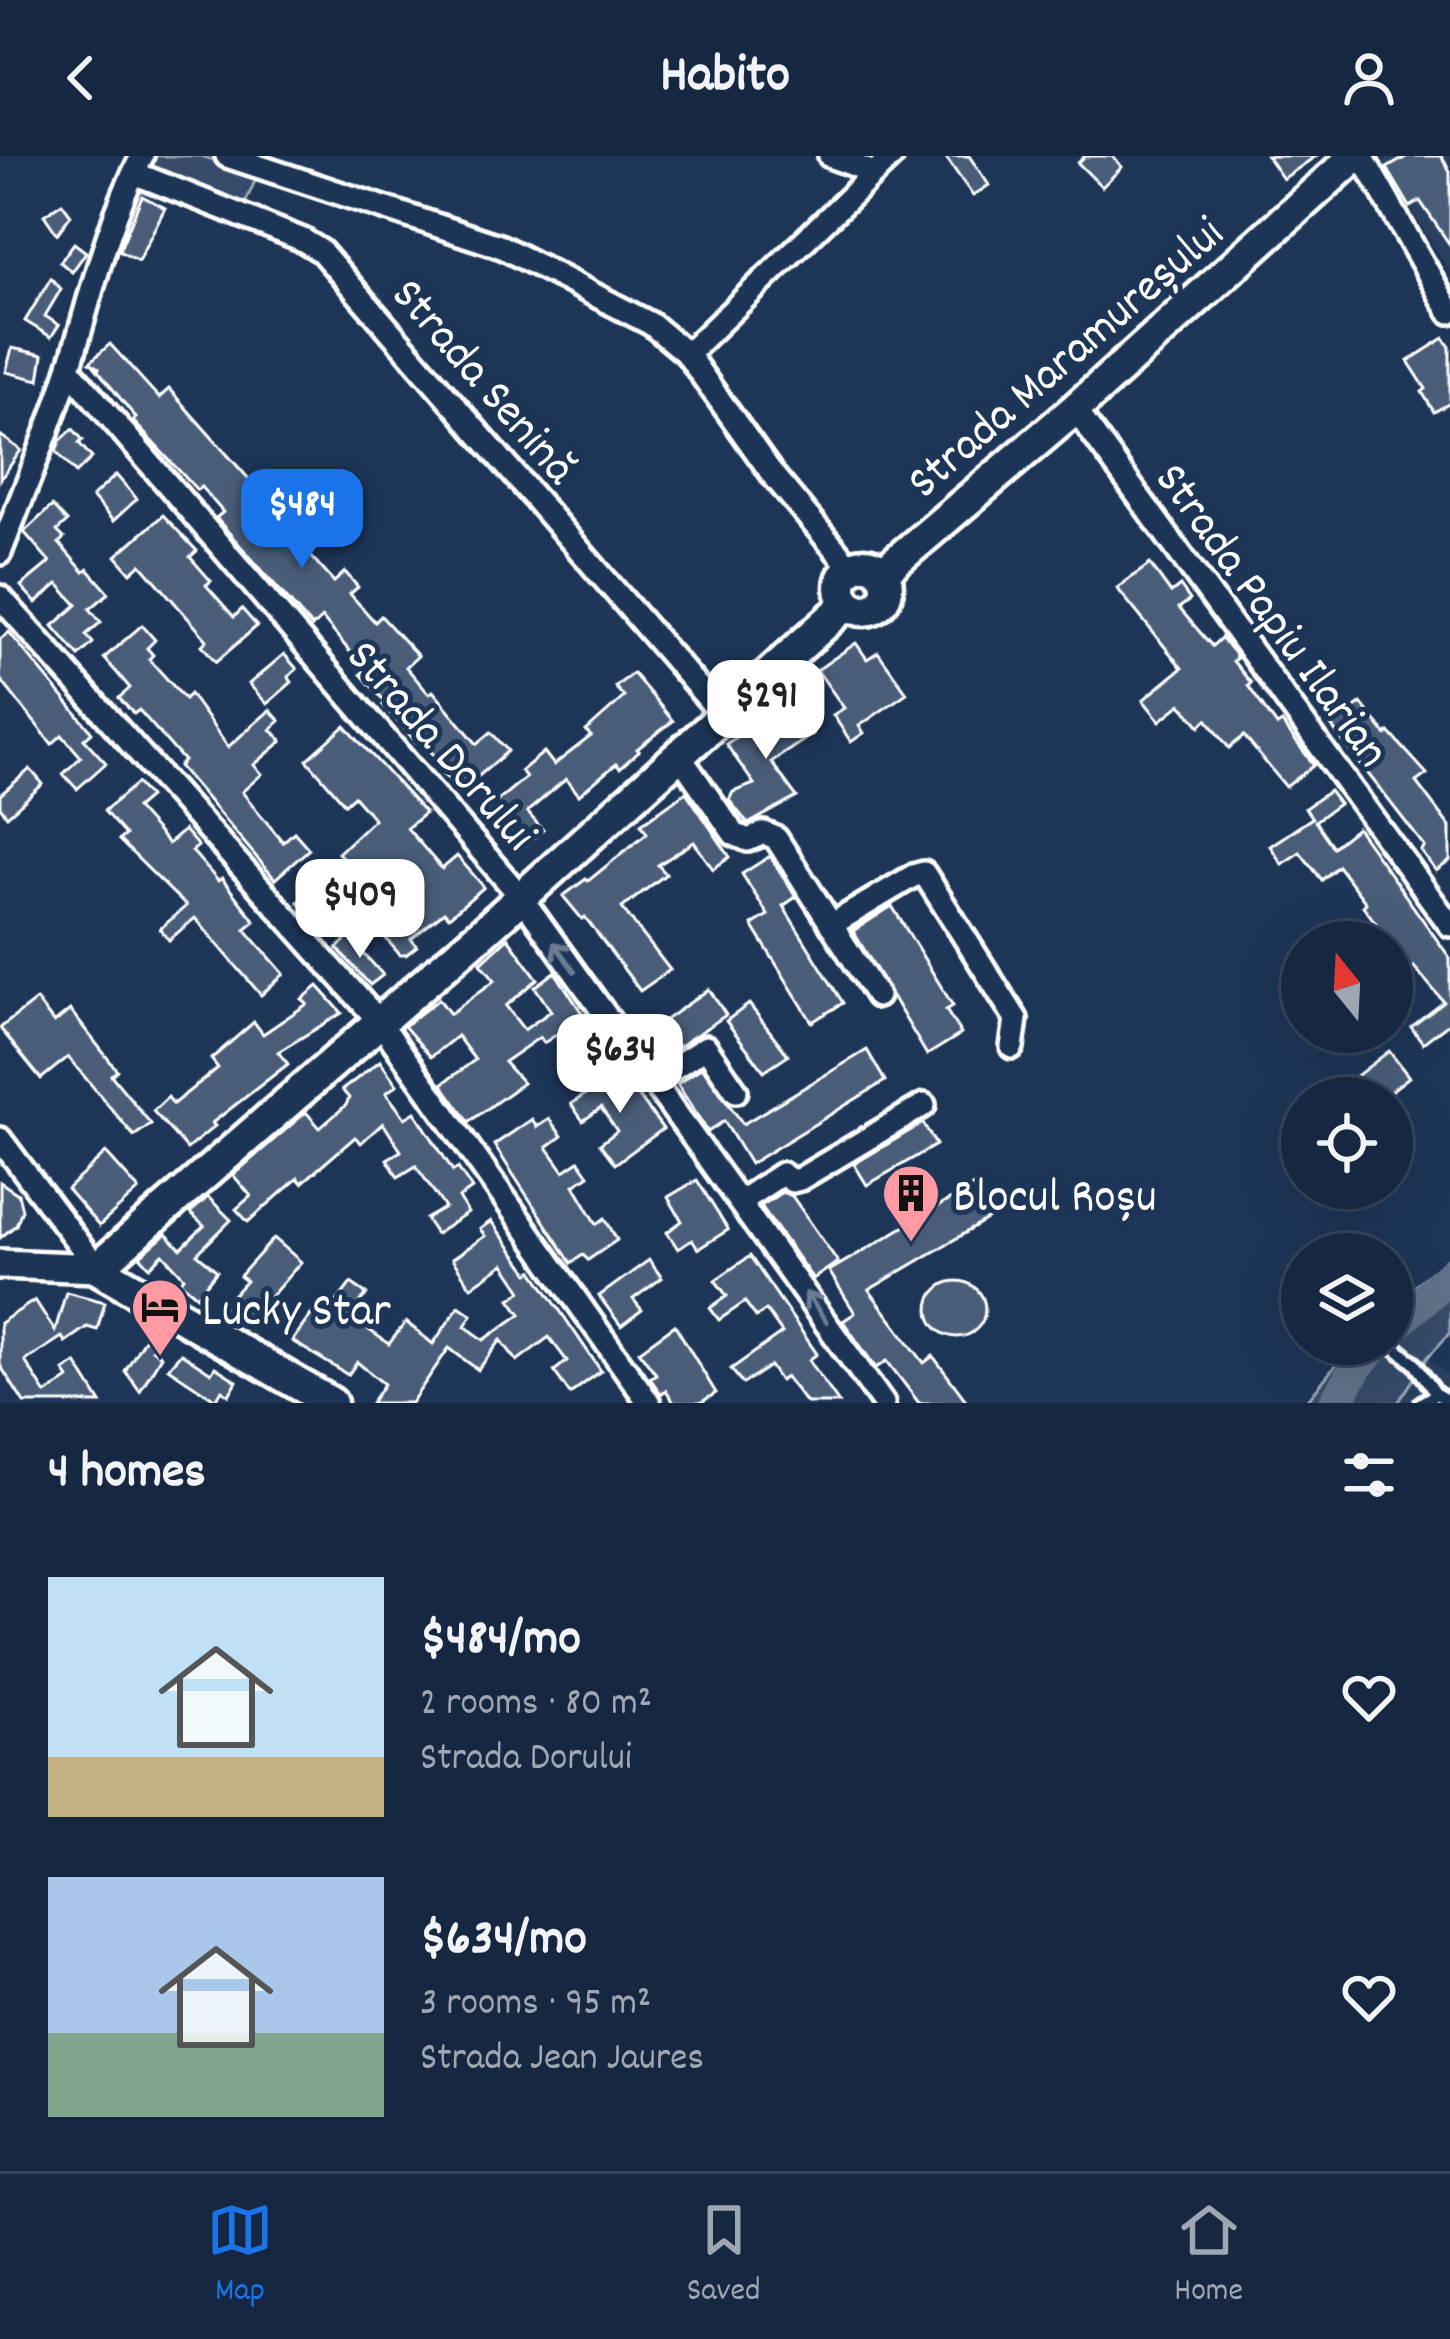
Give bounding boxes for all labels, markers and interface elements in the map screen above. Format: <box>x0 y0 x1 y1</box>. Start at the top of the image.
text: Habito <box>660 40 790 117</box>
icon: back <box>48 45 114 111</box>
icon: person <box>1336 45 1402 111</box>
street label: Strada Maramureșului <box>894 203 1242 518</box>
street label: Strada Senină <box>372 265 591 503</box>
street label: Strada Papiu Ilarian <box>1135 451 1403 784</box>
pin: $484 <box>231 469 373 571</box>
text: $484 <box>268 480 336 535</box>
street label: Strada Dorului <box>327 627 550 869</box>
pin: $291 <box>695 660 837 762</box>
text: $291 <box>734 671 798 726</box>
pin: $409 <box>289 859 431 961</box>
text: $409 <box>322 870 398 925</box>
north arrow <box>1281 921 1413 1053</box>
map controls <box>1281 921 1413 1365</box>
one-way arrow <box>551 941 577 974</box>
pin: $634 <box>549 1014 691 1116</box>
text: $634 <box>584 1025 656 1080</box>
button: locate <box>1281 1077 1413 1209</box>
building icon: Blocul Roșu <box>880 1162 942 1244</box>
place label: Blocul Roșu <box>953 1166 1157 1235</box>
button: layers <box>1281 1233 1413 1365</box>
hotel icon: Lucky Star <box>129 1276 191 1358</box>
place label: Lucky Star <box>202 1280 391 1349</box>
one-way arrow <box>804 1291 829 1324</box>
text: 4 homes <box>48 1439 206 1511</box>
icon: filters <box>1336 1442 1402 1508</box>
text: $484/mo <box>420 1606 581 1678</box>
icon: home <box>144 1625 288 1769</box>
icon: heart <box>1336 1664 1402 1730</box>
text: 2 rooms · 80 m² <box>420 1678 652 1733</box>
text: Strada Dorului <box>420 1733 632 1788</box>
text: $634/mo <box>420 1906 587 1978</box>
icon: home <box>144 1925 288 2069</box>
icon: heart <box>1336 1964 1402 2030</box>
text: 3 rooms · 95 m² <box>420 1978 651 2033</box>
text: Strada Jean Jaures <box>420 2033 704 2088</box>
tab: Map <box>207 2197 273 2316</box>
tab: Saved <box>687 2197 760 2316</box>
tab: Home <box>1174 2197 1243 2316</box>

